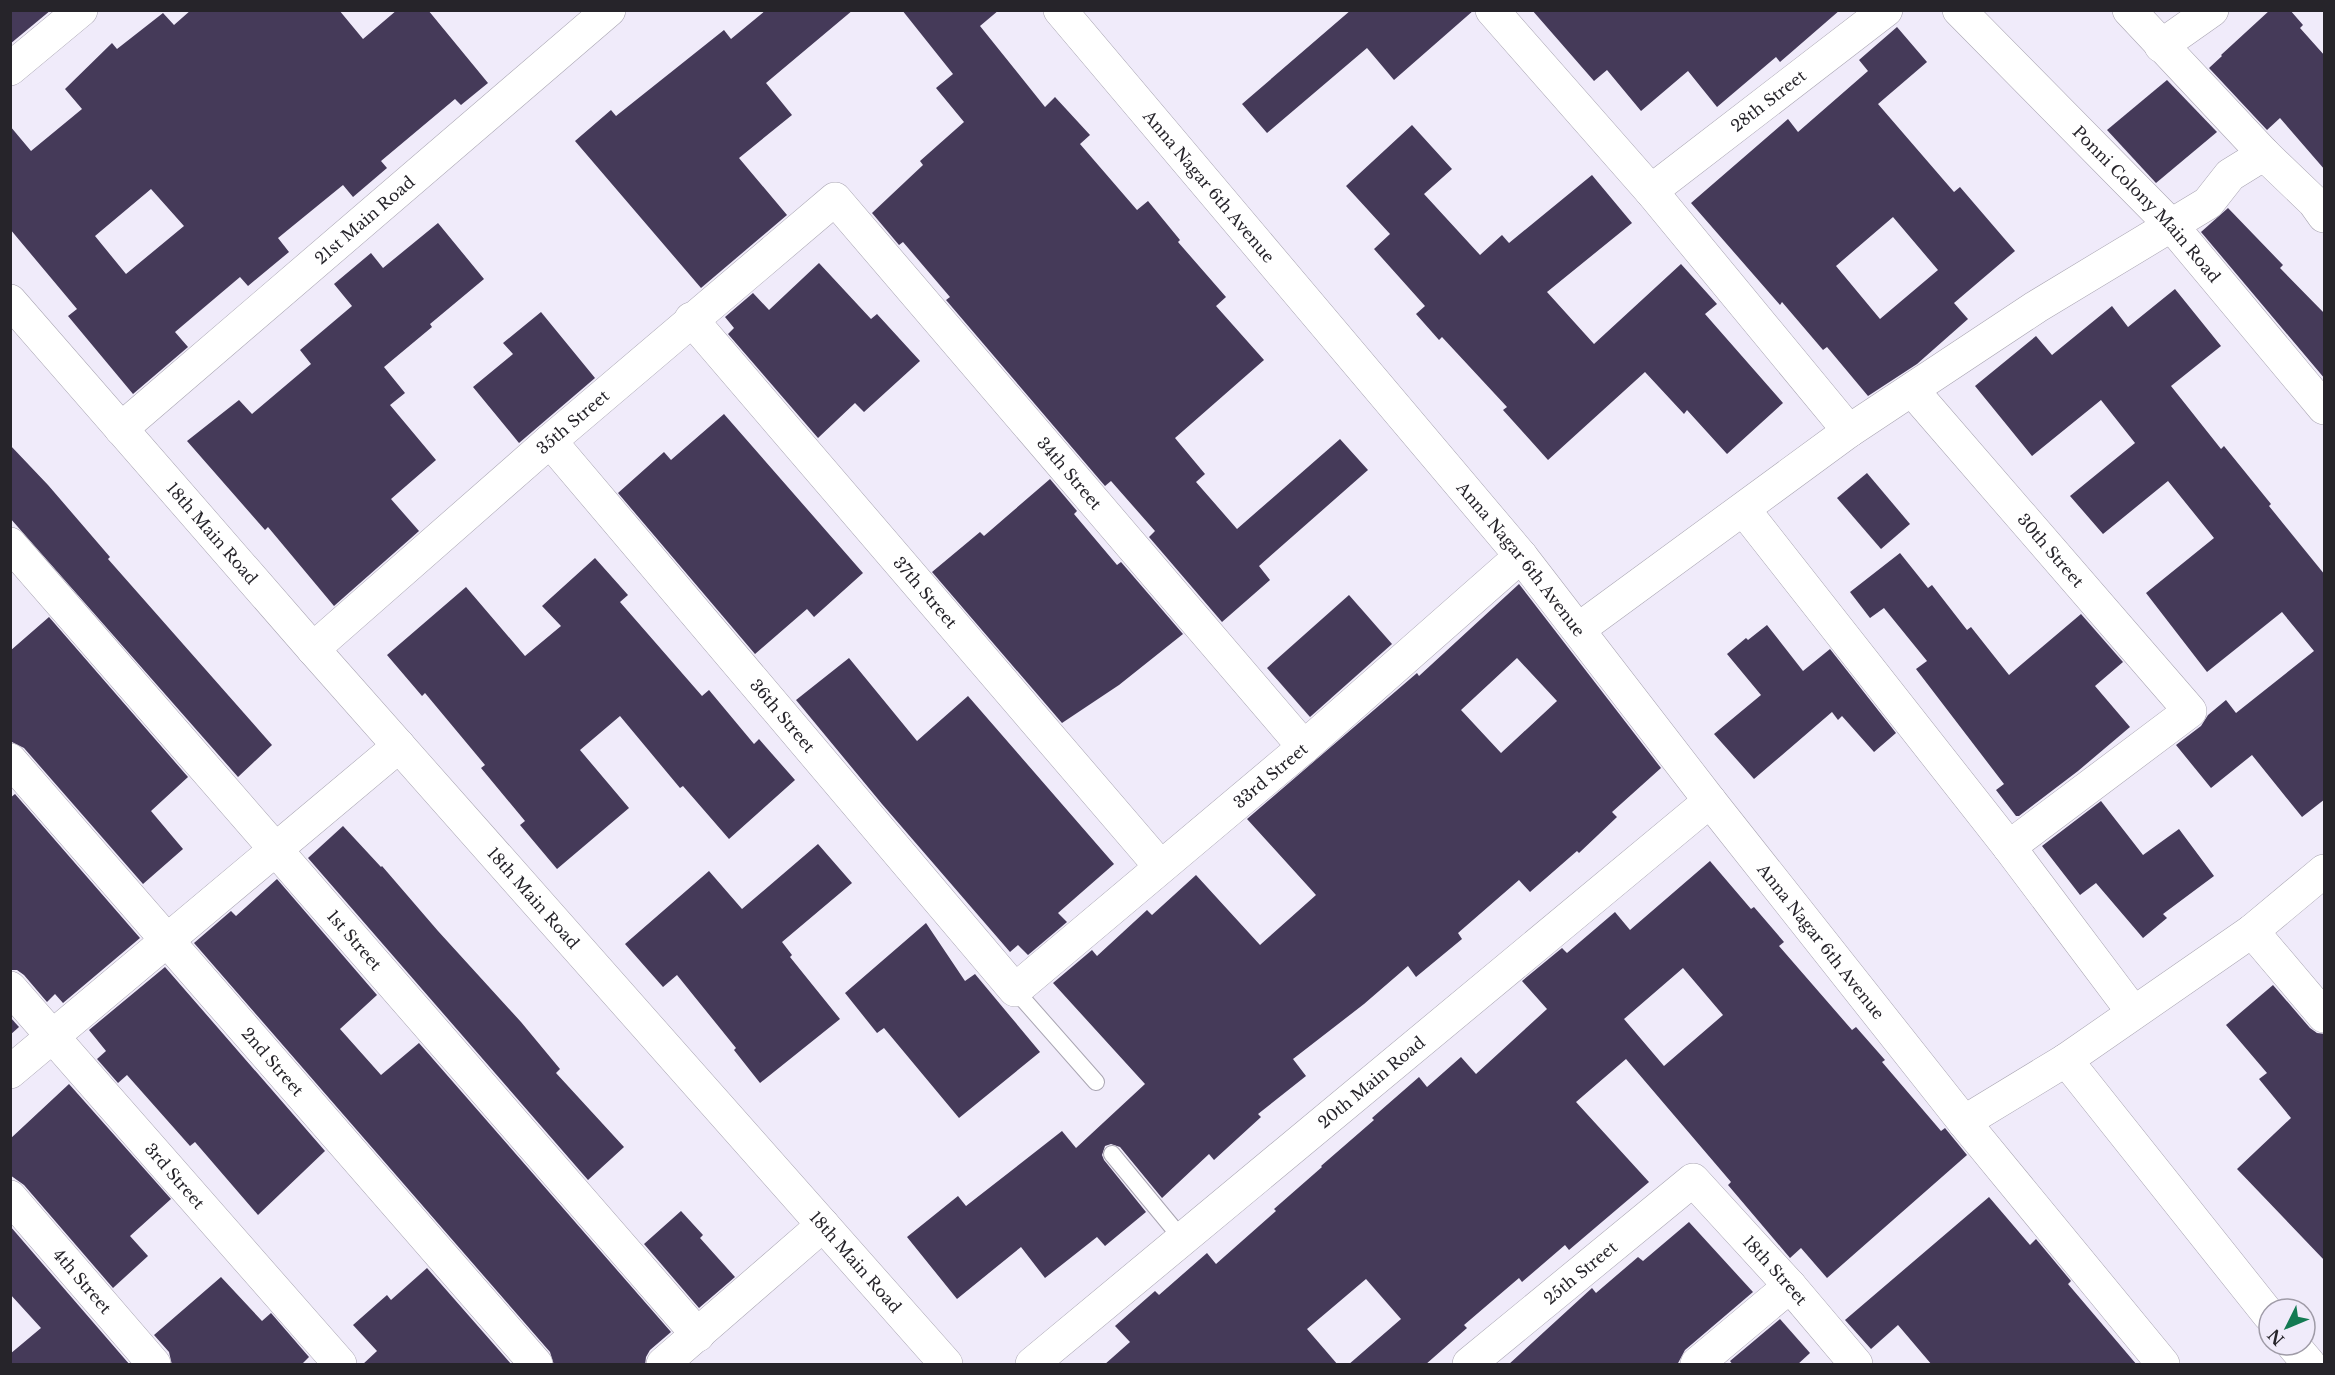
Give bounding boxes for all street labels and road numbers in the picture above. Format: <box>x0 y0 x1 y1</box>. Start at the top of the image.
street label: 28th Street <box>1727 65 1810 136</box>
street label: Anna Nagar 6th Avenue <box>1138 106 1279 267</box>
street label: Ponni Colony Main Road <box>2069 121 2225 286</box>
street label: 21st Main Road <box>311 171 419 268</box>
street label: 35th Street <box>532 385 613 458</box>
street label: 34th Street <box>1033 433 1106 513</box>
street label: Anna Nagar 6th Avenue <box>1452 477 1589 640</box>
street label: 18th Main Road <box>163 478 262 588</box>
street label: 30th Street <box>2013 509 2088 591</box>
street label: 37th Street <box>889 552 961 632</box>
street label: 36th Street <box>746 675 819 757</box>
street label: 33rd Street <box>1229 738 1311 812</box>
street label: 18th Main Road <box>483 843 584 953</box>
street label: Anna Nagar 6th Avenue <box>1753 859 1889 1023</box>
street label: 1st Street <box>323 906 386 974</box>
street label: 2nd Street <box>237 1023 308 1100</box>
street label: 20th Main Road <box>1314 1032 1429 1132</box>
street label: 3rd Street <box>141 1139 209 1213</box>
street label: 18th Main Road <box>806 1207 906 1317</box>
street label: 18th Street <box>1739 1231 1812 1309</box>
street label: 25th Street <box>1540 1237 1621 1309</box>
street label: 4th Street <box>49 1245 116 1318</box>

